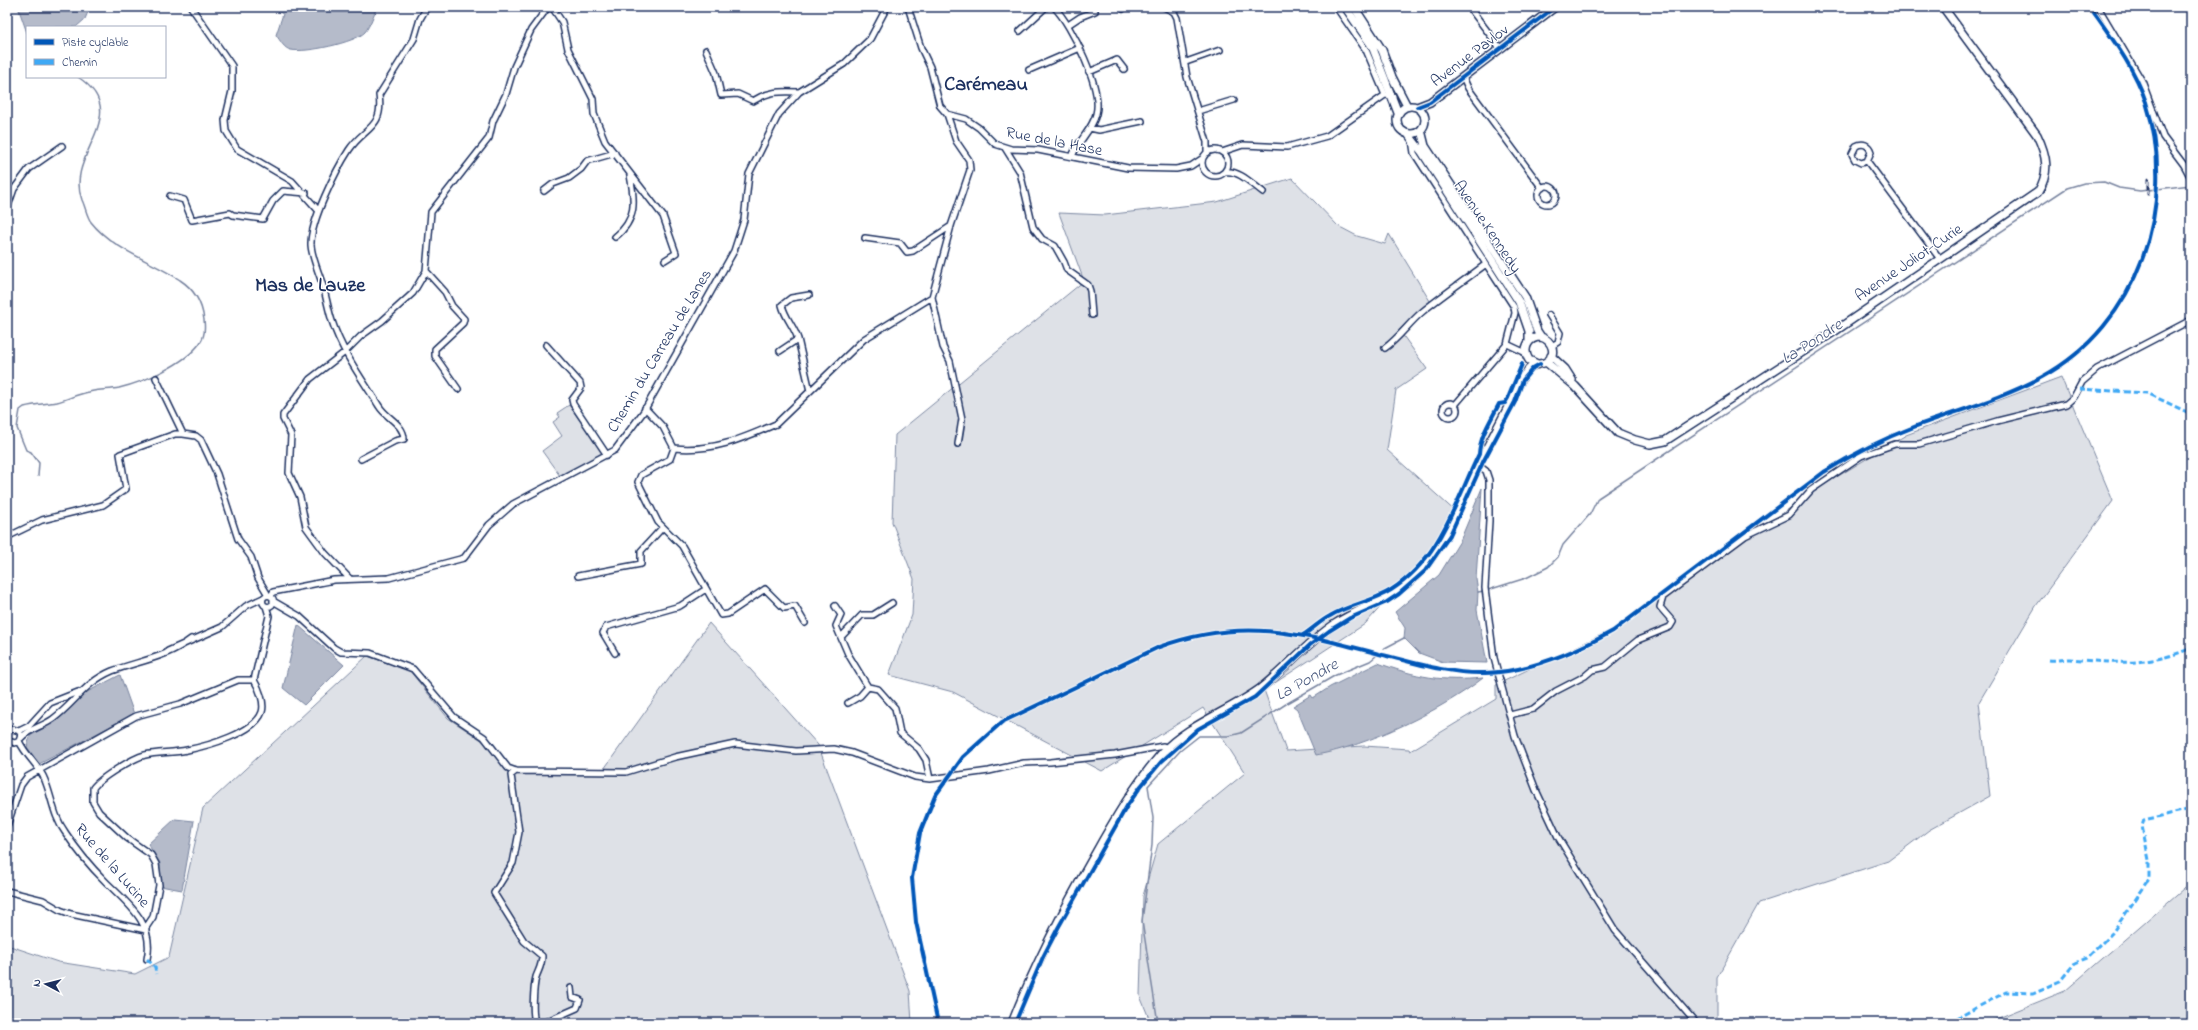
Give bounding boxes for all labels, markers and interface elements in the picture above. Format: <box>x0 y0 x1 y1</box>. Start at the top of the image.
street label: Avenue Pavlov <box>1426 18 1515 93</box>
legend <box>26 26 166 78</box>
text: Piste cyclable <box>62 34 129 53</box>
text: Chemin <box>62 54 97 72</box>
district label: Carémeau <box>944 71 1028 100</box>
street label: Rue de la Hase <box>1004 121 1105 163</box>
street label: Avenue Kennedy <box>1447 176 1527 278</box>
street label: Avenue Joliot-Curie <box>1850 217 1968 308</box>
street label: Chemin du Carreau de Lanes <box>602 265 718 437</box>
district label: Mas de Lauze <box>255 272 366 301</box>
water label: La Pondre <box>1777 312 1849 371</box>
water label: La Pondre <box>1271 652 1344 707</box>
street label: Rue de la Lucine <box>69 819 156 914</box>
north arrow <box>26 964 66 1004</box>
text: N <box>29 978 45 988</box>

